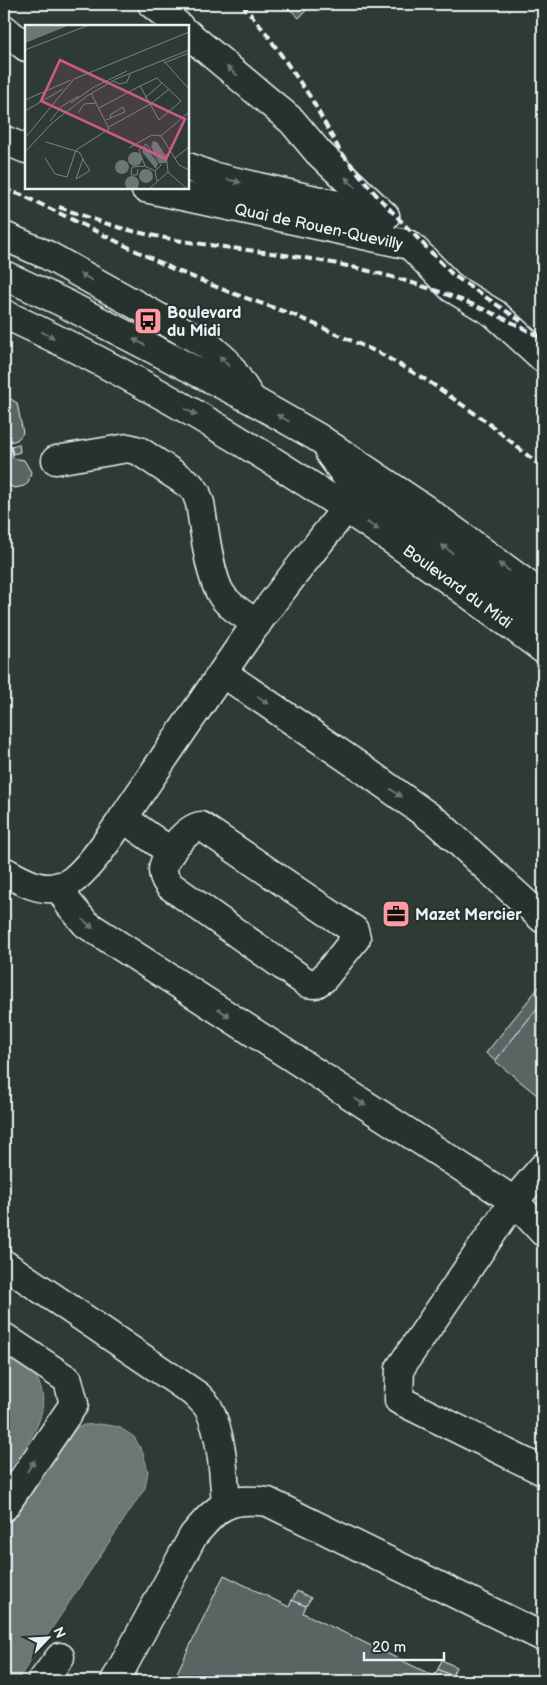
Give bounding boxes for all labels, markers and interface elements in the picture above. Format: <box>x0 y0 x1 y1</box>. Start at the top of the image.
inset map <box>25 25 189 189</box>
one-way arrow <box>225 65 238 76</box>
one-way arrow <box>344 176 356 188</box>
one-way arrow <box>227 177 242 185</box>
street label: Quai de Rouen-Quevilly <box>233 200 405 255</box>
one-way arrow <box>79 273 93 281</box>
place label: Boulevard du Midi <box>167 304 241 341</box>
bus stop icon: Boulevard du Midi <box>133 306 163 336</box>
one-way arrow <box>41 331 55 339</box>
one-way arrow <box>132 338 146 346</box>
one-way arrow <box>218 355 230 367</box>
one-way arrow <box>184 408 197 417</box>
one-way arrow <box>276 413 289 422</box>
one-way arrow <box>366 521 380 531</box>
street label: Boulevard du Midi <box>399 541 515 633</box>
one-way arrow <box>440 544 454 554</box>
one-way arrow <box>498 562 511 572</box>
one-way arrow <box>256 695 270 705</box>
one-way arrow <box>389 788 403 798</box>
office icon: Mazet Mercier <box>381 899 411 929</box>
place label: Mazet Mercier <box>415 906 522 925</box>
one-way arrow <box>81 919 94 930</box>
one-way arrow <box>217 1009 230 1018</box>
one-way arrow <box>354 1097 367 1106</box>
one-way arrow <box>26 1460 36 1473</box>
north arrow <box>22 1612 72 1662</box>
text: N <box>49 1624 69 1641</box>
scale bar <box>364 1630 444 1662</box>
text: 20 m <box>372 1638 406 1657</box>

